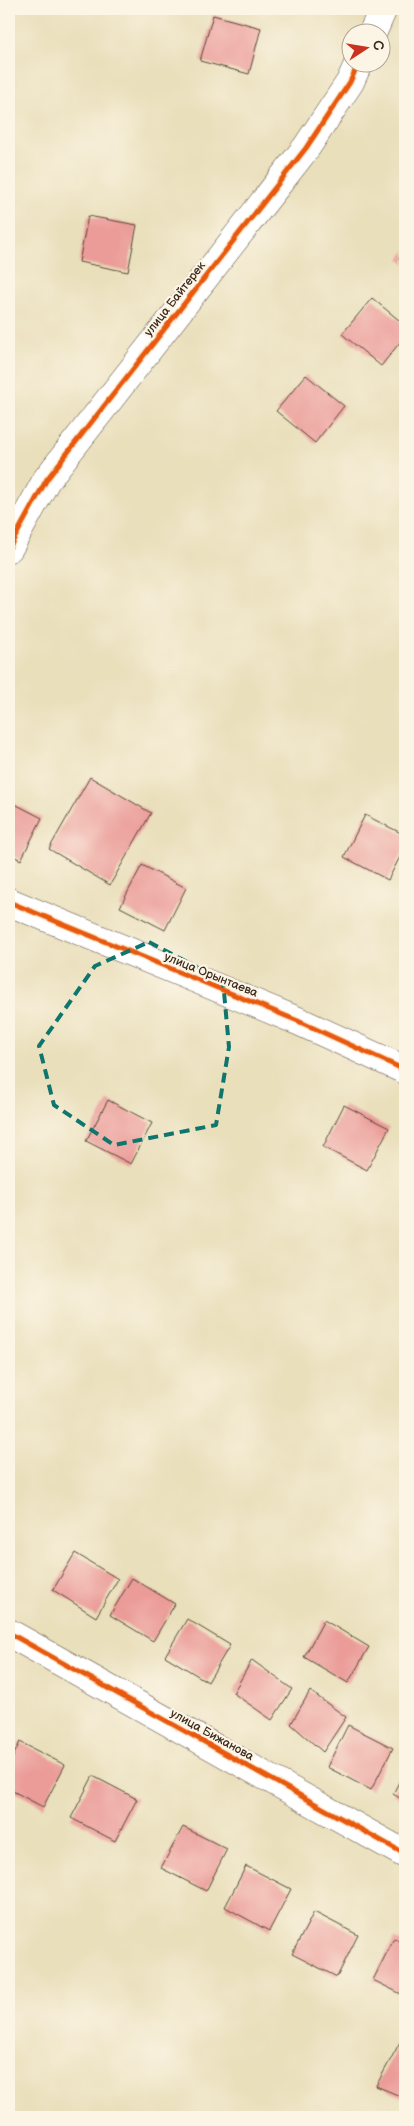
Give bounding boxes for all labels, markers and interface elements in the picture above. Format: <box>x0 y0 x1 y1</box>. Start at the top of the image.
north arrow <box>342 22 392 72</box>
text: С <box>369 39 388 52</box>
street label: улица Байтерек <box>141 258 209 339</box>
street label: улица Орынтаева <box>162 949 260 1001</box>
street label: улица Бижанова <box>168 1706 256 1764</box>

